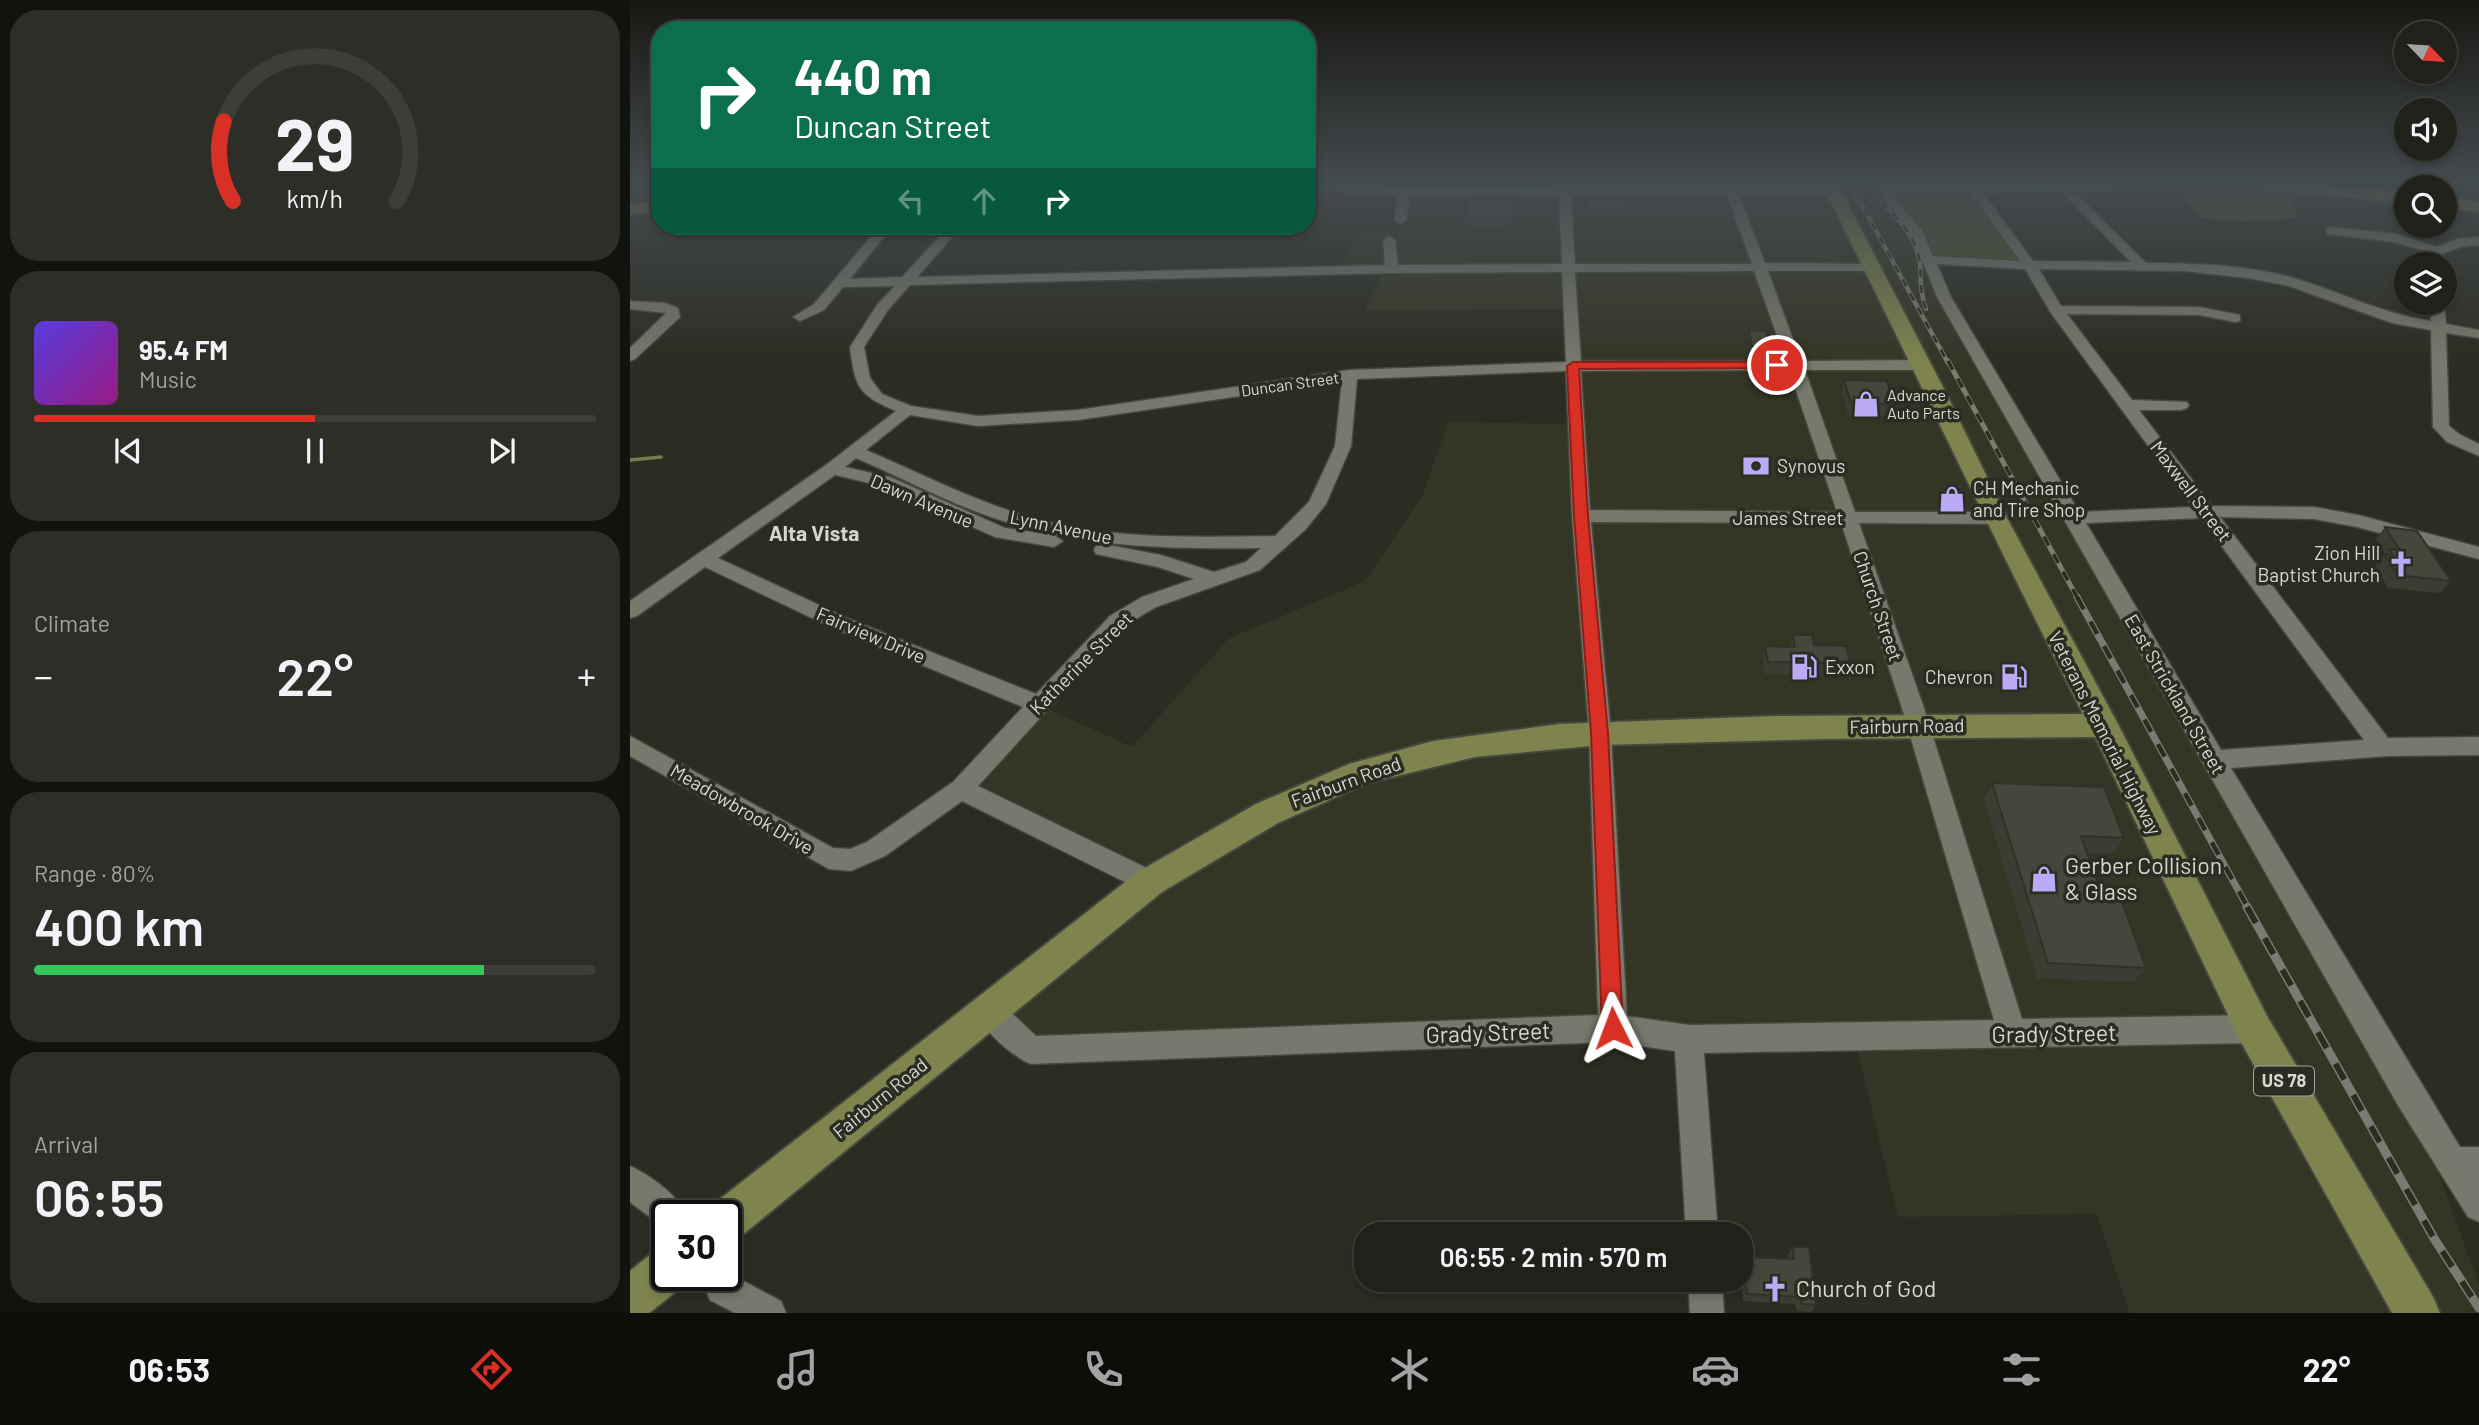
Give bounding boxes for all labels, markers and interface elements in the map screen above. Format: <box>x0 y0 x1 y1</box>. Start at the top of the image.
north arrow <box>2394 21 2457 84</box>
map controls <box>2394 21 2457 315</box>
text: 440 m <box>794 46 932 105</box>
icon: right <box>679 49 770 140</box>
button: sound <box>2394 98 2457 161</box>
text: 29 <box>275 99 355 187</box>
text: Duncan Street <box>794 106 992 144</box>
button: search <box>2394 175 2457 238</box>
icon: left <box>892 182 930 220</box>
icon: ahead <box>965 182 1003 220</box>
icon: right <box>1038 182 1076 220</box>
text: km/h <box>287 183 343 213</box>
button: layers <box>2394 252 2457 315</box>
text: 95.4 FM <box>139 334 228 365</box>
pin <box>1747 335 1807 395</box>
icon: arrive <box>1758 346 1796 384</box>
text: Music <box>139 365 197 393</box>
street label: Duncan Street <box>1240 367 1340 400</box>
place label: Advance Auto Parts <box>1887 385 1960 422</box>
shop icon: Advance Auto Parts <box>1851 389 1881 419</box>
icon: previous <box>109 432 147 470</box>
icon: pause <box>296 432 334 470</box>
icon: next <box>483 432 521 470</box>
street label: Maxwell Street <box>2146 436 2237 546</box>
bank icon: Synovus <box>1741 451 1771 481</box>
place label: Synovus <box>1777 454 1845 477</box>
street label: Dawn Avenue <box>867 469 977 532</box>
place label: CH Mechanic and Tire Shop <box>1973 476 2085 521</box>
shop icon: CH Mechanic and Tire Shop <box>1937 484 1967 514</box>
street label: Lynn Avenue <box>1008 504 1114 549</box>
street label: James Street <box>1732 506 1844 529</box>
district label: Alta Vista <box>769 520 859 545</box>
place label: Zion Hill Baptist Church <box>2258 541 2380 586</box>
street label: Church Street <box>1849 548 1908 664</box>
church icon: Zion Hill Baptist Church <box>2386 549 2416 579</box>
street label: Fairview Drive <box>813 601 929 668</box>
street label: Katherine Street <box>1024 606 1137 719</box>
text: Climate <box>34 609 110 637</box>
street label: East Strickland Street <box>2120 610 2231 778</box>
street label: Veterans Memorial Highway <box>2044 627 2167 839</box>
text: 22° <box>277 644 353 706</box>
text: − <box>34 652 53 698</box>
text: + <box>577 652 596 698</box>
fuel station icon: Exxon <box>1789 652 1819 682</box>
place label: Exxon <box>1825 655 1875 678</box>
fuel station icon: Chevron <box>1999 662 2029 692</box>
place label: Chevron <box>1925 665 1993 688</box>
street label: Fairburn Road <box>1849 713 1965 738</box>
street label: Fairburn Road <box>1288 751 1404 812</box>
street label: Meadowbrook Drive <box>667 758 818 859</box>
place label: Gerber Collision & Glass <box>2065 851 2222 905</box>
text: Range · 80% <box>34 859 155 887</box>
shop icon: Gerber Collision & Glass <box>2029 864 2059 894</box>
text: 400 km <box>34 894 204 956</box>
position arrow <box>1576 991 1650 1065</box>
street label: Grady Street <box>1425 1016 1551 1048</box>
street label: Grady Street <box>1991 1018 2117 1048</box>
street label: Fairburn Road <box>828 1052 932 1143</box>
road number: US 78 <box>2254 1066 2314 1096</box>
text: Arrival <box>34 1130 98 1158</box>
text: 06:55 <box>34 1165 165 1227</box>
speed limit sign: 30 <box>651 1200 742 1291</box>
text: 06:55 · 2 min · 570 m <box>1440 1241 1667 1272</box>
church icon: Church of God <box>1760 1274 1790 1304</box>
place label: Church of God <box>1796 1274 1936 1302</box>
icon: directions <box>467 1345 516 1394</box>
icon: music <box>773 1345 822 1394</box>
icon: phone <box>1079 1345 1128 1394</box>
icon: climate <box>1385 1345 1434 1394</box>
icon: car <box>1691 1345 1740 1394</box>
icon: filters <box>1997 1345 2046 1394</box>
text: 06:53 <box>128 1350 210 1388</box>
text: 22° <box>2303 1350 2351 1388</box>

